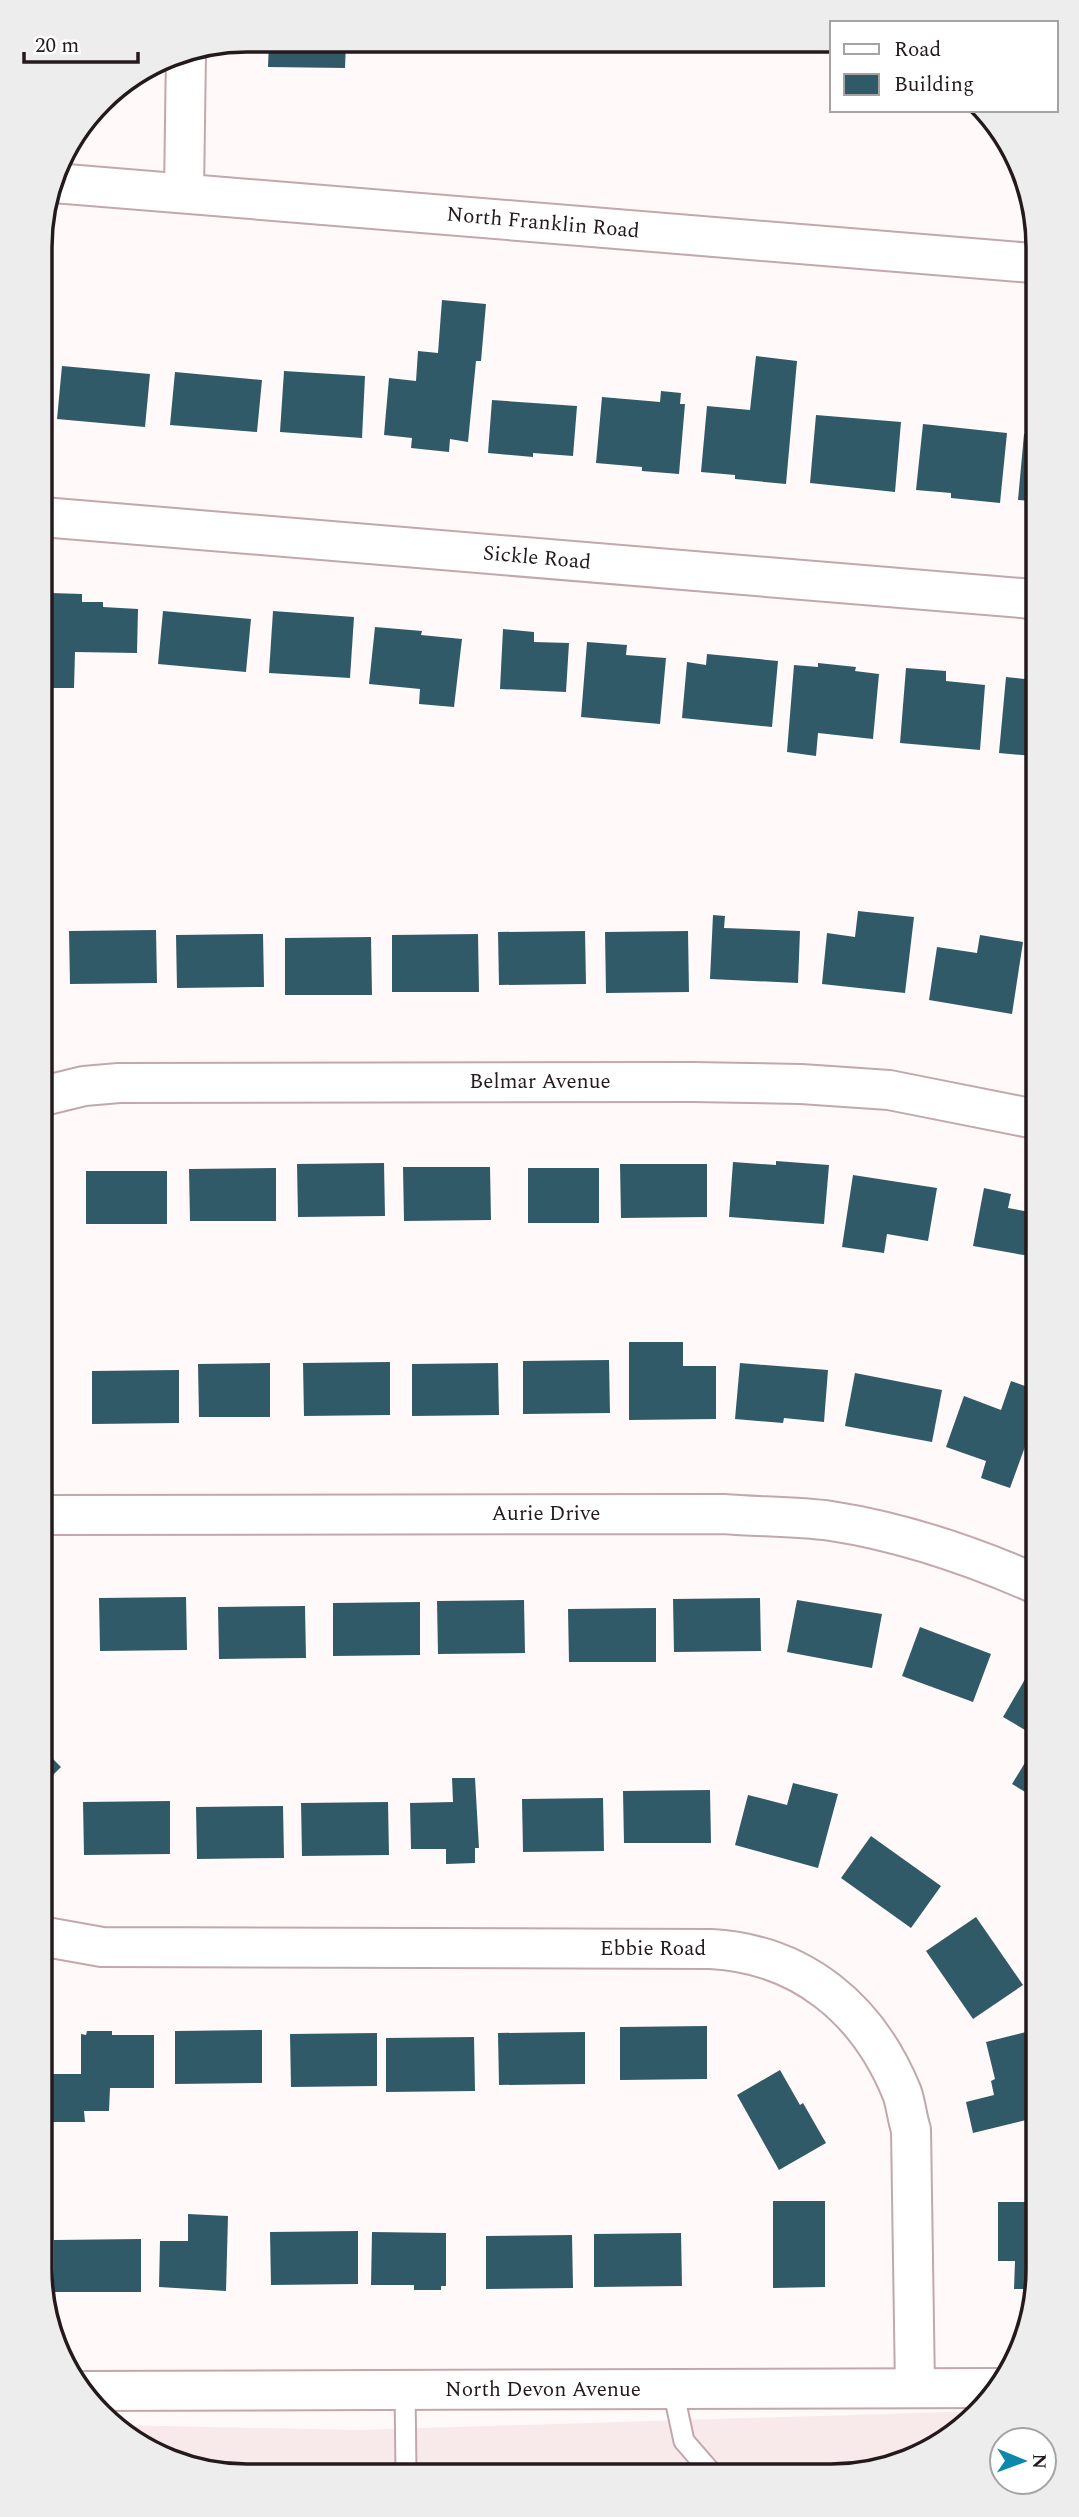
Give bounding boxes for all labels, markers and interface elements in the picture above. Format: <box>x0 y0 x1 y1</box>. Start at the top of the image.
scale bar <box>24 21 138 65</box>
legend <box>830 21 1058 112</box>
text: 20 m <box>35 30 79 62</box>
text: Road <box>894 34 941 66</box>
text: Building <box>894 69 974 101</box>
street label: North Franklin Road <box>445 199 641 247</box>
street label: Sickle Road <box>482 537 592 579</box>
street label: Belmar Avenue <box>469 1066 611 1098</box>
street label: Aurie Drive <box>492 1498 600 1530</box>
street label: Ebbie Road <box>600 1933 706 1965</box>
street label: North Devon Avenue <box>445 2374 641 2406</box>
north arrow <box>988 2426 1058 2496</box>
text: N <box>1024 2453 1053 2469</box>

